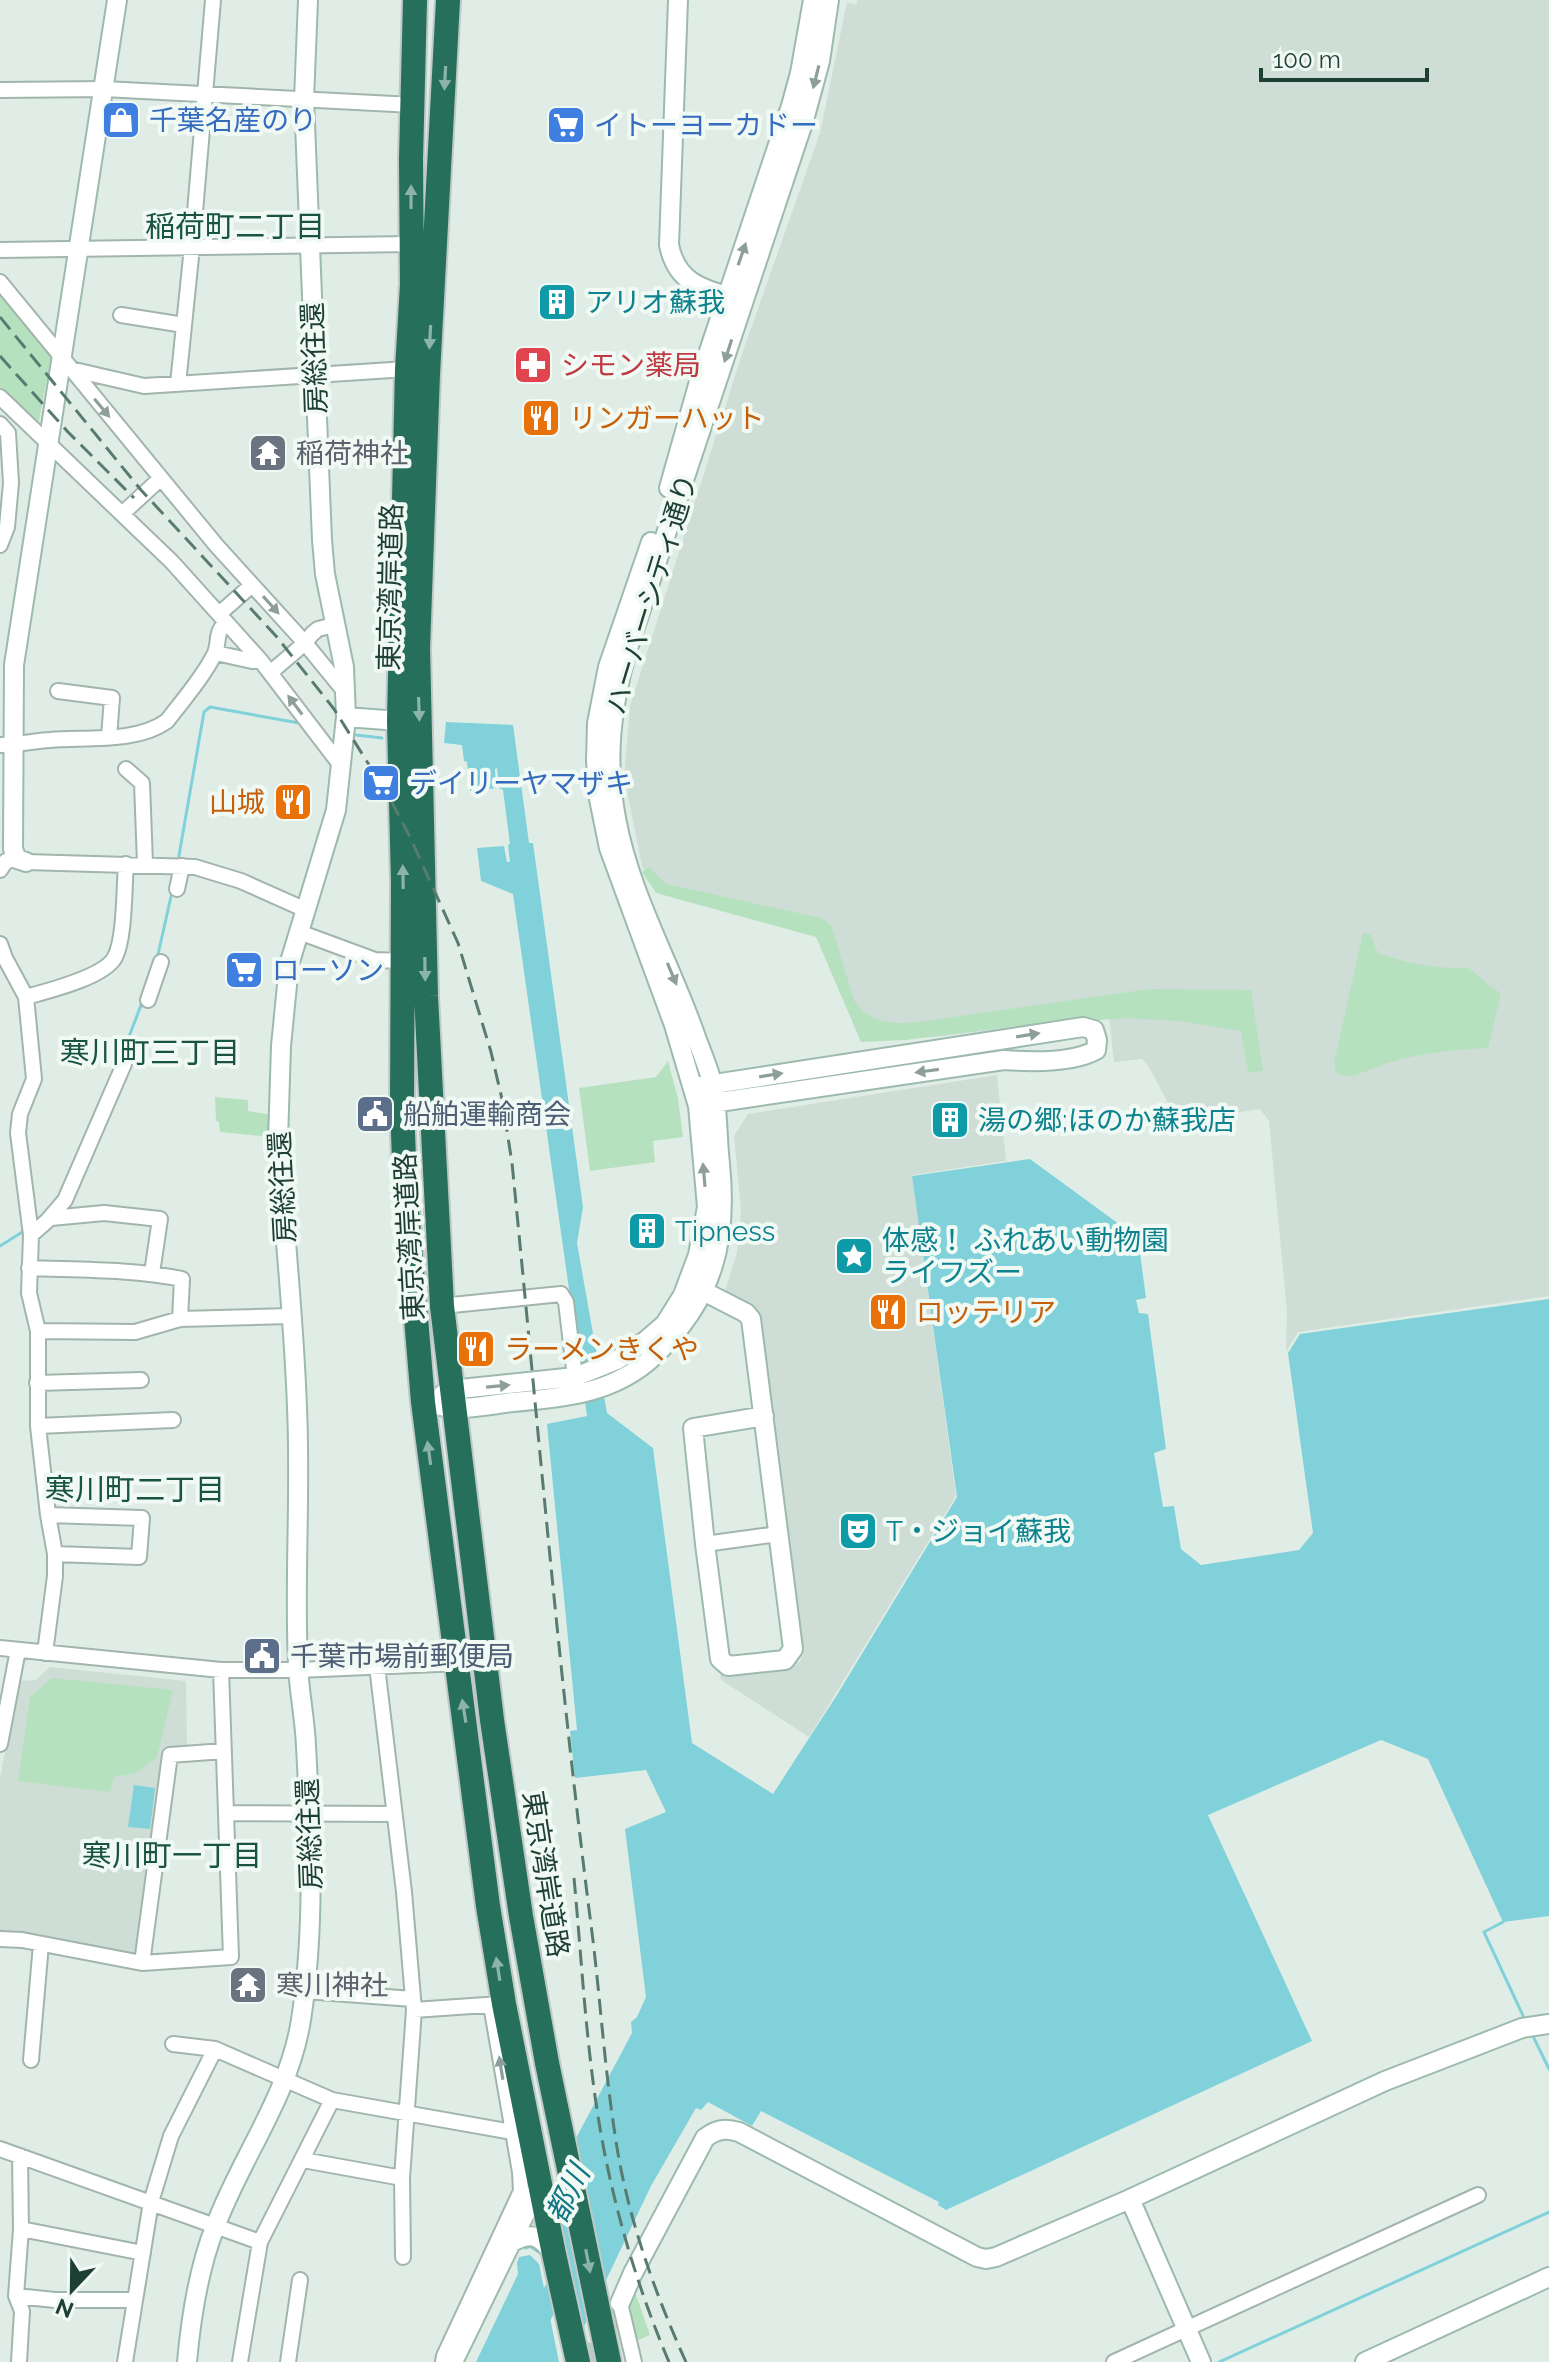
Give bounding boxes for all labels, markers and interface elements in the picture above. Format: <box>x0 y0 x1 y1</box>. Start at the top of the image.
scale bar <box>1261 32 1427 82</box>
text: 100 m <box>1273 45 1341 74</box>
one-way arrow <box>809 64 821 89</box>
one-way arrow <box>438 66 451 91</box>
shop icon: 千葉名産のり <box>100 99 142 141</box>
place label: 千葉名産のり <box>149 104 317 137</box>
supermarket icon: イトーヨーカドー <box>545 104 587 146</box>
place label: イトーヨーカドー <box>594 109 818 142</box>
one-way arrow <box>405 184 417 209</box>
district label: 稲荷町二丁目 <box>145 209 325 244</box>
one-way arrow <box>737 242 749 266</box>
building icon: アリオ蘇我 <box>536 281 578 323</box>
place label: アリオ蘇我 <box>585 286 725 319</box>
street label: 房総往還 <box>296 301 333 415</box>
one-way arrow <box>423 325 436 351</box>
one-way arrow <box>721 339 734 363</box>
pharmacy icon: シモン薬局 <box>512 344 554 386</box>
place label: シモン薬局 <box>561 349 701 382</box>
one-way arrow <box>93 397 110 417</box>
restaurant icon: リンガーハット <box>520 397 562 439</box>
place label: リンガーハット <box>569 402 764 435</box>
temple icon: 稲荷神社 <box>247 432 289 474</box>
place label: 稲荷神社 <box>296 437 408 470</box>
street label: ハーバーシティ通り <box>599 470 704 718</box>
street label: 東京湾岸道路 <box>373 503 408 671</box>
one-way arrow <box>261 596 279 615</box>
one-way arrow <box>287 695 303 715</box>
one-way arrow <box>412 697 425 722</box>
supermarket icon: デイリーヤマザキ <box>360 762 402 804</box>
place label: デイリーヤマザキ <box>409 767 633 800</box>
restaurant icon: 山城 <box>272 781 314 823</box>
place label: 山城 <box>209 786 265 819</box>
one-way arrow <box>397 864 409 889</box>
supermarket icon: ローソン <box>223 949 265 991</box>
place label: ローソン <box>272 954 384 987</box>
one-way arrow <box>419 957 432 982</box>
one-way arrow <box>665 962 678 986</box>
one-way arrow <box>1016 1028 1041 1041</box>
district label: 寒川町三丁目 <box>60 1035 240 1070</box>
one-way arrow <box>914 1064 939 1077</box>
one-way arrow <box>759 1068 784 1080</box>
public building icon: 船舶運輸商会 <box>354 1093 396 1135</box>
place label: 船舶運輸商会 <box>403 1098 571 1131</box>
building icon: 湯の郷;ほのか蘇我店 <box>929 1099 971 1141</box>
place label: 湯の郷;ほのか蘇我店 <box>978 1104 1236 1137</box>
street label: 房総往還 <box>263 1130 302 1244</box>
street label: 東京湾岸道路 <box>389 1152 430 1322</box>
one-way arrow <box>697 1162 710 1187</box>
building icon: Tipness <box>626 1210 668 1252</box>
place label: Tipness <box>675 1215 775 1248</box>
place label: 体感！ ふれあい動物園 ライフズー <box>882 1224 1169 1289</box>
place icon: 体感！ ふれあい動物園 ライフズー <box>833 1235 875 1277</box>
restaurant icon: ロッテリア <box>867 1291 909 1333</box>
place label: ロッテリア <box>916 1296 1056 1329</box>
restaurant icon: ラーメンきくや <box>455 1328 497 1370</box>
place label: ラーメンきくや <box>504 1333 699 1366</box>
one-way arrow <box>486 1379 511 1392</box>
one-way arrow <box>423 1441 436 1466</box>
district label: 寒川町二丁目 <box>45 1472 225 1507</box>
theatre icon: T・ジョイ蘇我 <box>837 1510 879 1552</box>
place label: T・ジョイ蘇我 <box>886 1515 1071 1548</box>
public building icon: 千葉市場前郵便局 <box>241 1635 283 1677</box>
place label: 千葉市場前郵便局 <box>290 1640 514 1673</box>
one-way arrow <box>457 1698 469 1723</box>
street label: 房総往還 <box>291 1777 328 1891</box>
street label: 東京湾岸道路 <box>516 1789 575 1960</box>
district label: 寒川町一丁目 <box>82 1838 262 1873</box>
one-way arrow <box>492 1956 504 1981</box>
temple icon: 寒川神社 <box>227 1964 269 2006</box>
place label: 寒川神社 <box>276 1969 388 2002</box>
one-way arrow <box>494 2056 507 2081</box>
water label: 都川 <box>539 2156 598 2228</box>
one-way arrow <box>582 2249 594 2274</box>
north arrow <box>32 2250 112 2330</box>
text: N <box>52 2293 77 2324</box>

